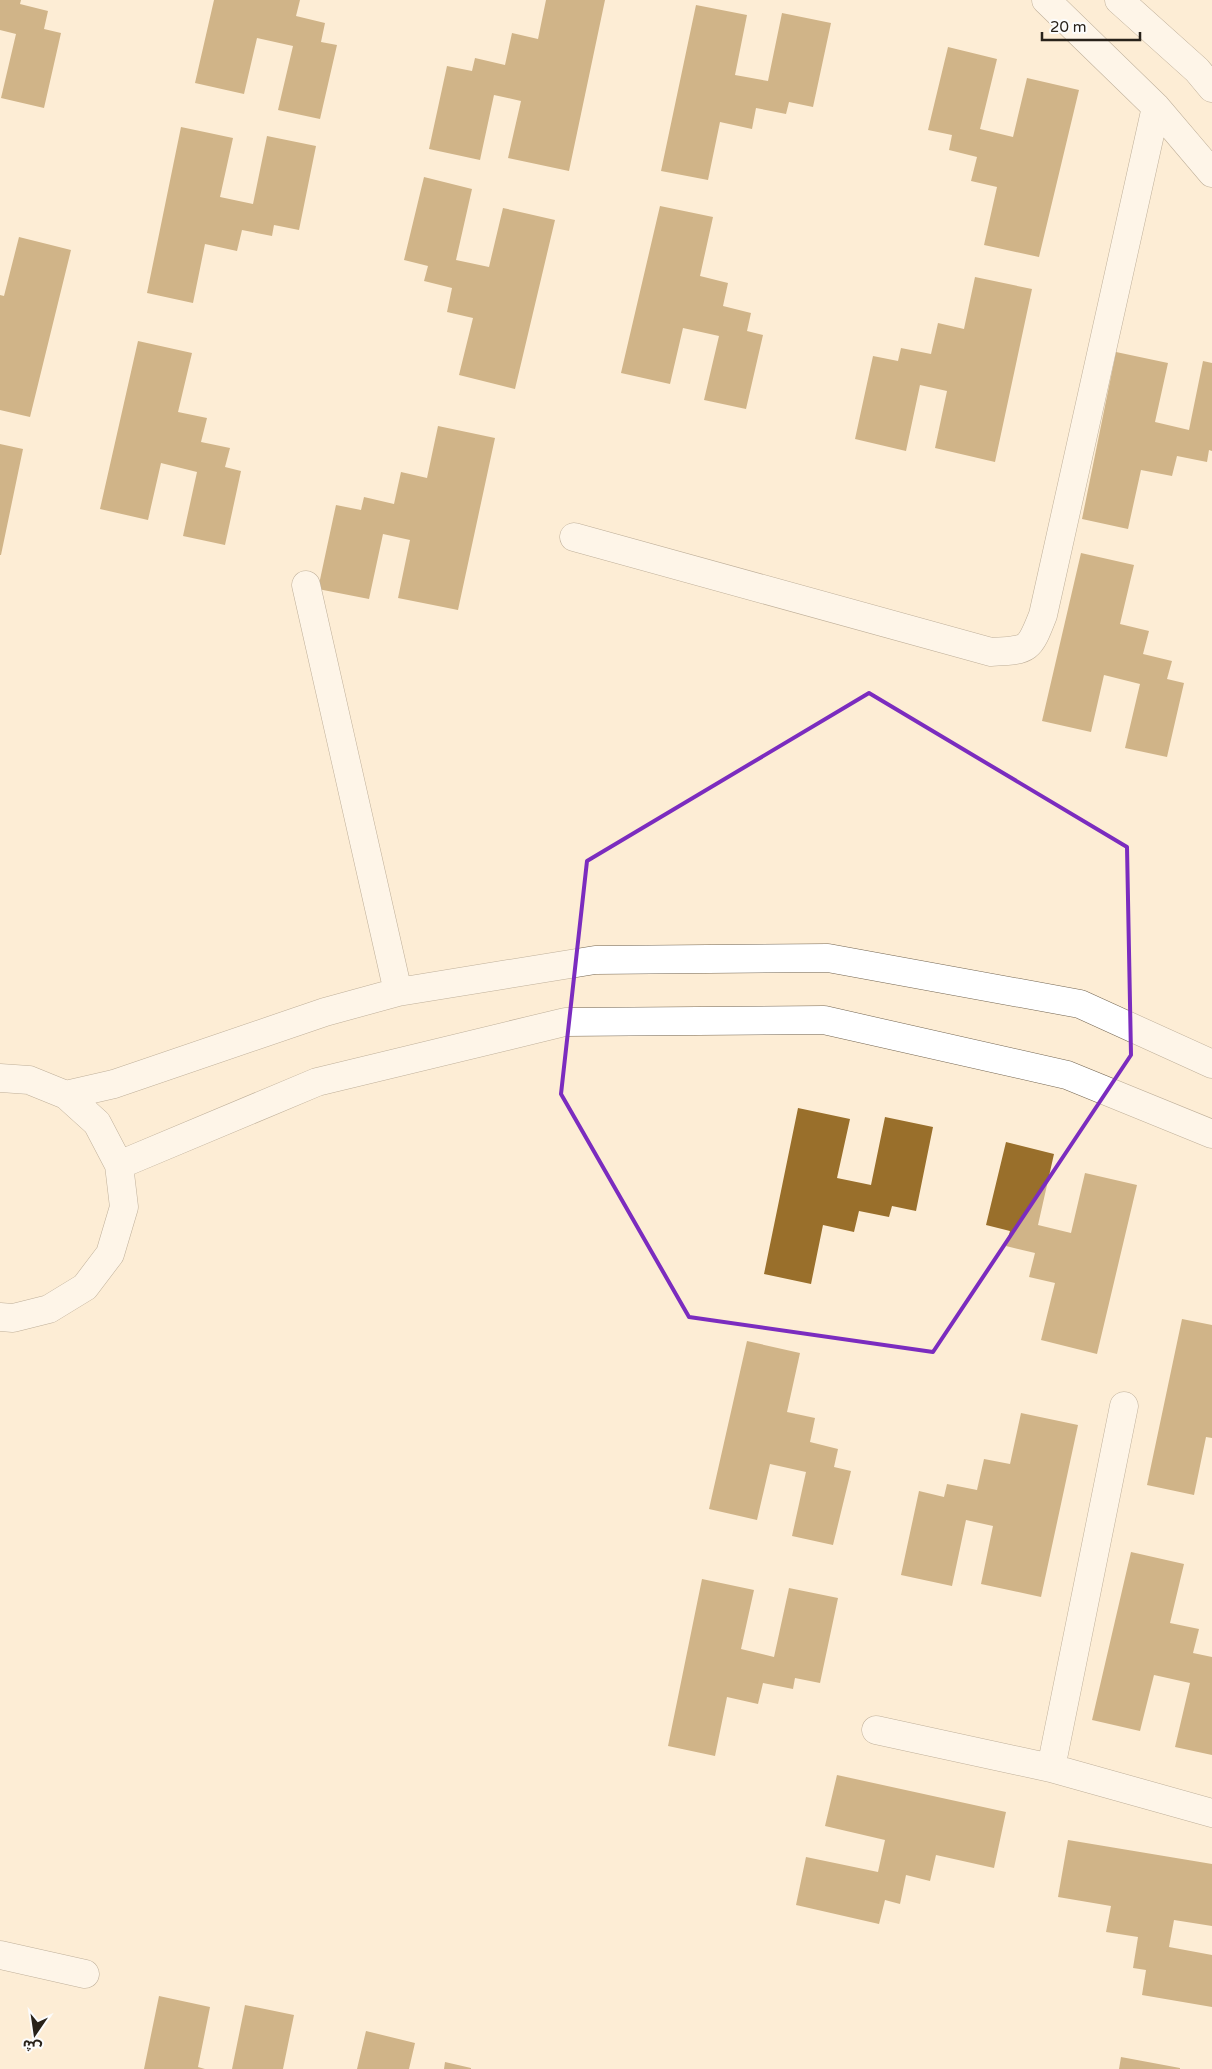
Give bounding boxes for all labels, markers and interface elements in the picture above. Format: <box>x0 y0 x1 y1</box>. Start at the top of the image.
scale bar <box>1042 10 1140 42</box>
text: 20 m <box>1050 18 1087 36</box>
north arrow <box>10 2009 60 2059</box>
text: ش <box>21 2036 43 2057</box>

